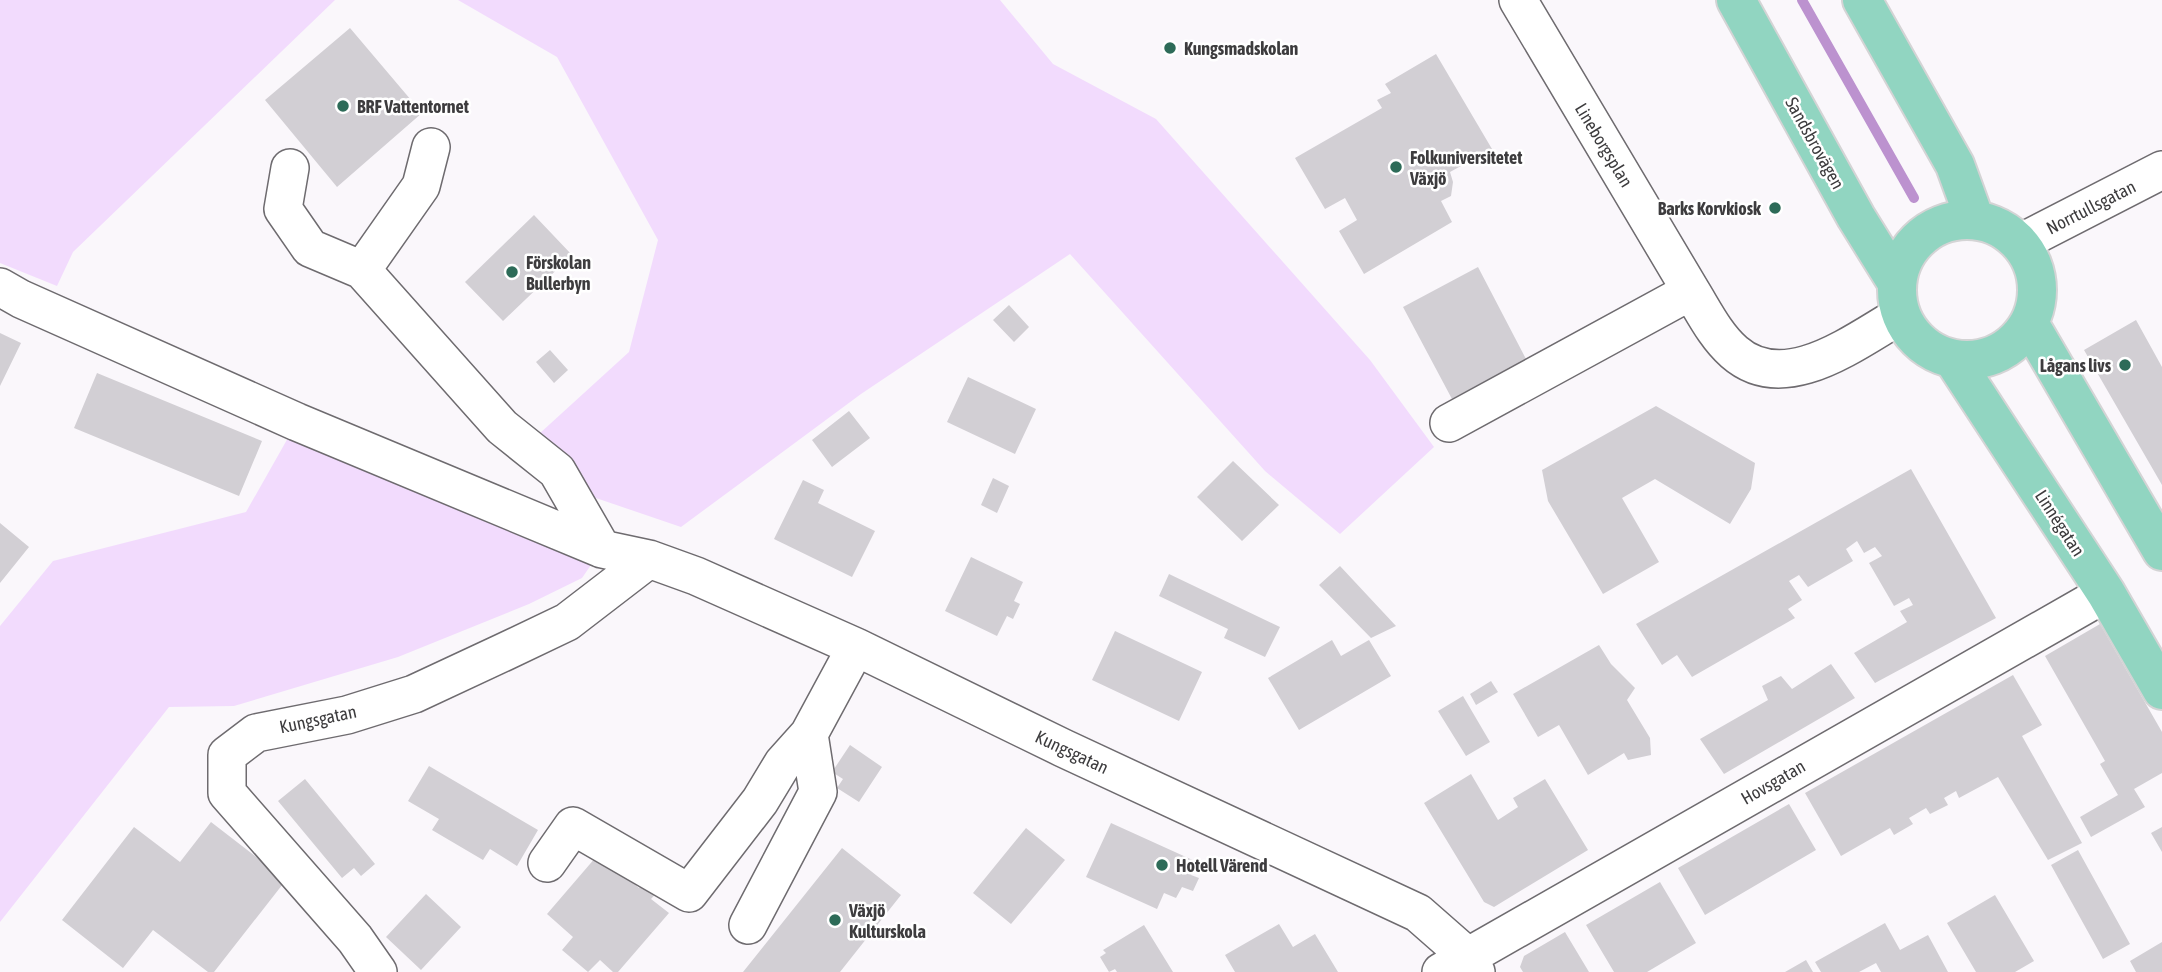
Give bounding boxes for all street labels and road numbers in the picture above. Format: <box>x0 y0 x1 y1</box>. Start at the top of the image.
street label: Sandsbrovägen <box>1781 93 1849 193</box>
street label: Lineborgsplan <box>1571 99 1637 191</box>
street label: Norrtullsgatan <box>2043 176 2139 238</box>
street label: Linnégatan <box>2031 486 2089 560</box>
street label: Kungsgatan <box>278 701 358 737</box>
street label: Kungsgatan <box>1032 726 1112 778</box>
street label: Hovsgatan <box>1737 755 1809 809</box>

